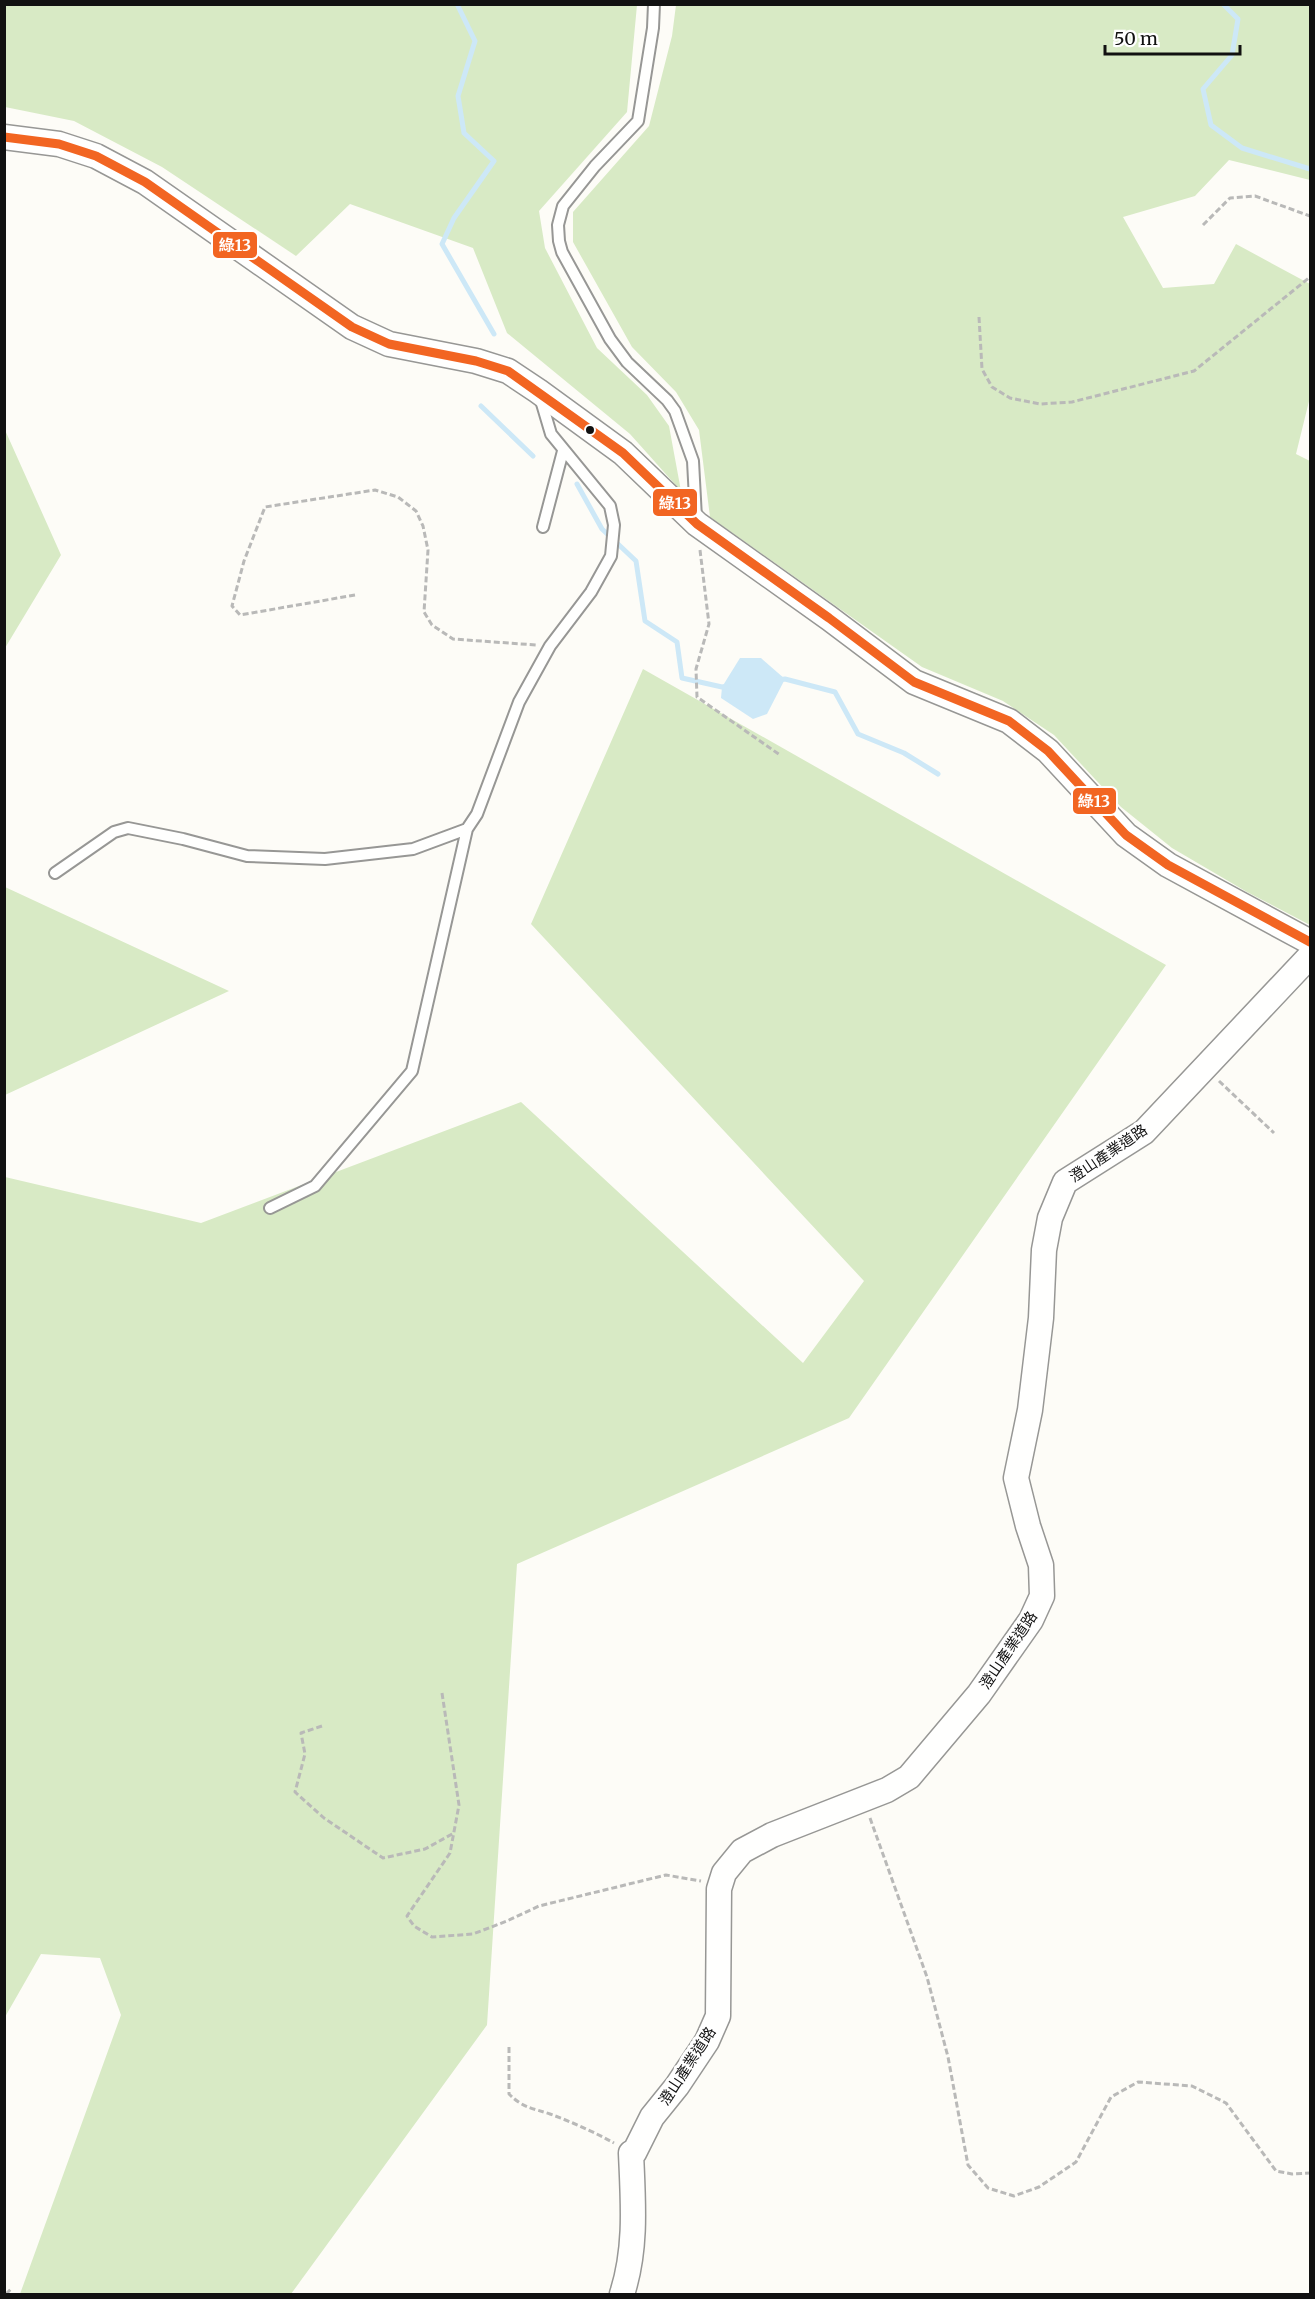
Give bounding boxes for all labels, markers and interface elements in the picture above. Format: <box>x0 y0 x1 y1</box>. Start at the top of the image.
scale bar <box>1105 18 1240 56</box>
text: 50 m <box>1114 27 1158 50</box>
line badge: 綠13 <box>212 231 258 259</box>
text: 綠13 <box>219 235 251 255</box>
unlabelled marker <box>584 424 596 436</box>
line badge: 綠13 <box>652 488 698 517</box>
text: 綠13 <box>659 493 691 513</box>
line badge: 綠13 <box>1072 787 1117 815</box>
text: 綠13 <box>1078 791 1110 811</box>
street label: 澄山產業道路 <box>1065 1120 1151 1186</box>
street label: 澄山產業道路 <box>975 1607 1041 1693</box>
street label: 澄山產業道路 <box>655 2023 719 2109</box>

